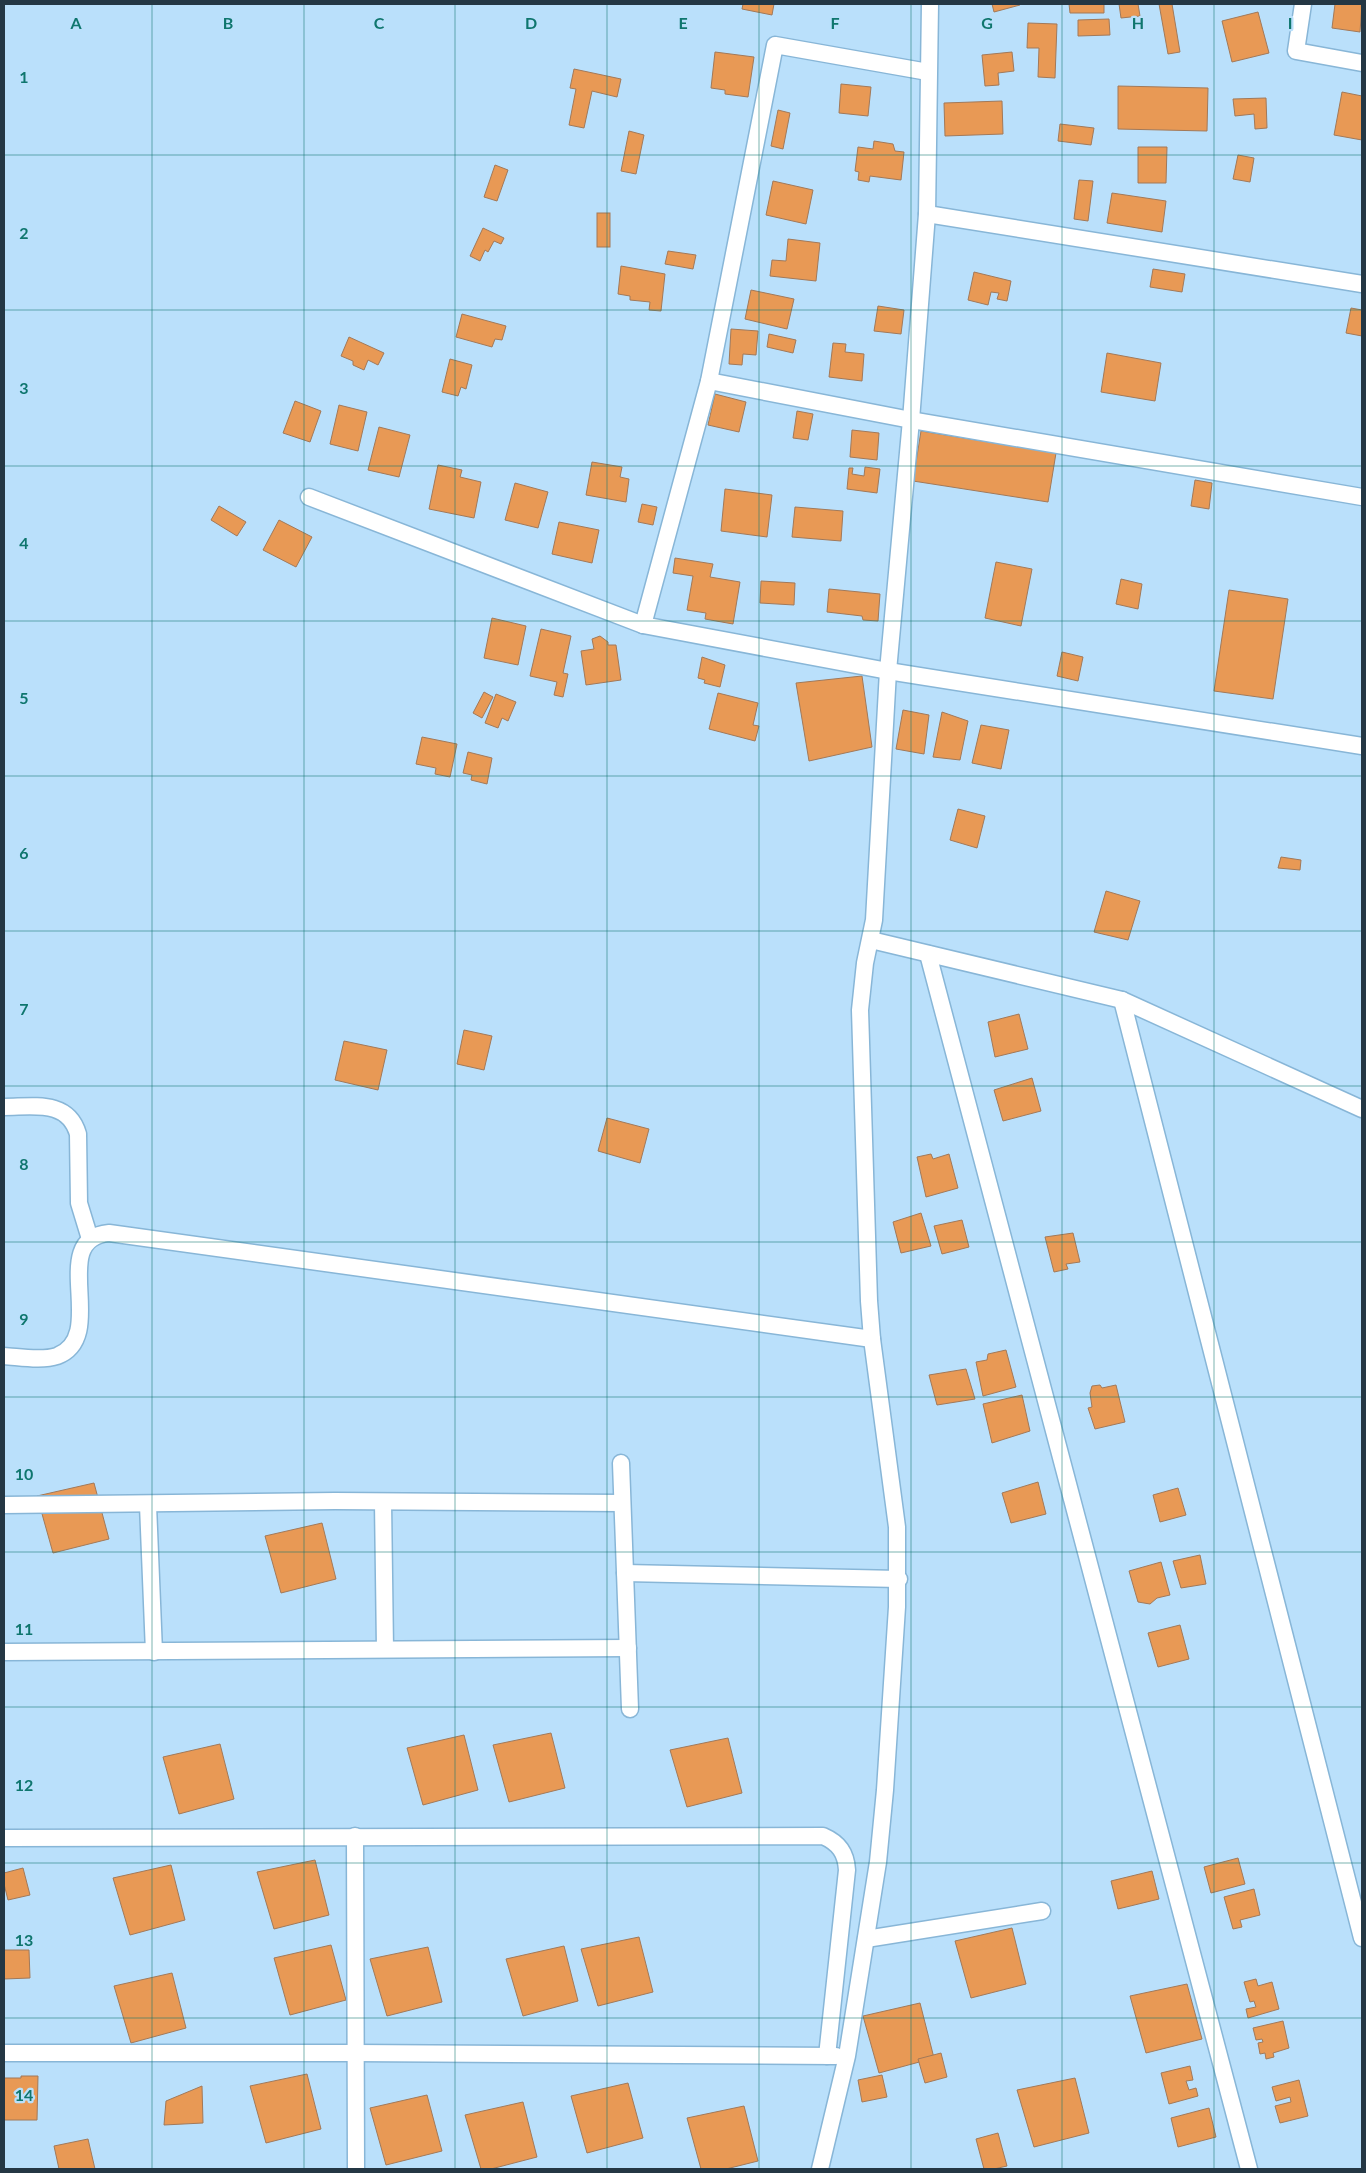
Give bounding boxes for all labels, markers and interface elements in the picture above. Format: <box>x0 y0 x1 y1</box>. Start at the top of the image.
text: A <box>69 13 82 32</box>
text: B <box>223 13 233 32</box>
text: C <box>374 13 385 32</box>
text: D <box>525 13 537 32</box>
text: E <box>678 13 688 32</box>
text: F <box>830 13 840 32</box>
text: G <box>981 13 993 32</box>
text: H <box>1132 13 1144 32</box>
text: I <box>1288 13 1292 32</box>
text: 1 <box>19 67 29 86</box>
text: 2 <box>19 223 29 242</box>
text: 3 <box>19 378 29 397</box>
text: 4 <box>19 533 29 552</box>
text: 5 <box>19 688 29 707</box>
text: 6 <box>19 843 29 862</box>
text: 7 <box>19 999 29 1018</box>
text: 8 <box>19 1154 29 1173</box>
text: 9 <box>19 1309 29 1328</box>
text: 10 <box>15 1464 33 1483</box>
text: 11 <box>15 1619 33 1638</box>
text: 12 <box>15 1775 33 1794</box>
text: 13 <box>15 1930 33 1949</box>
text: 14 <box>15 2085 33 2104</box>

